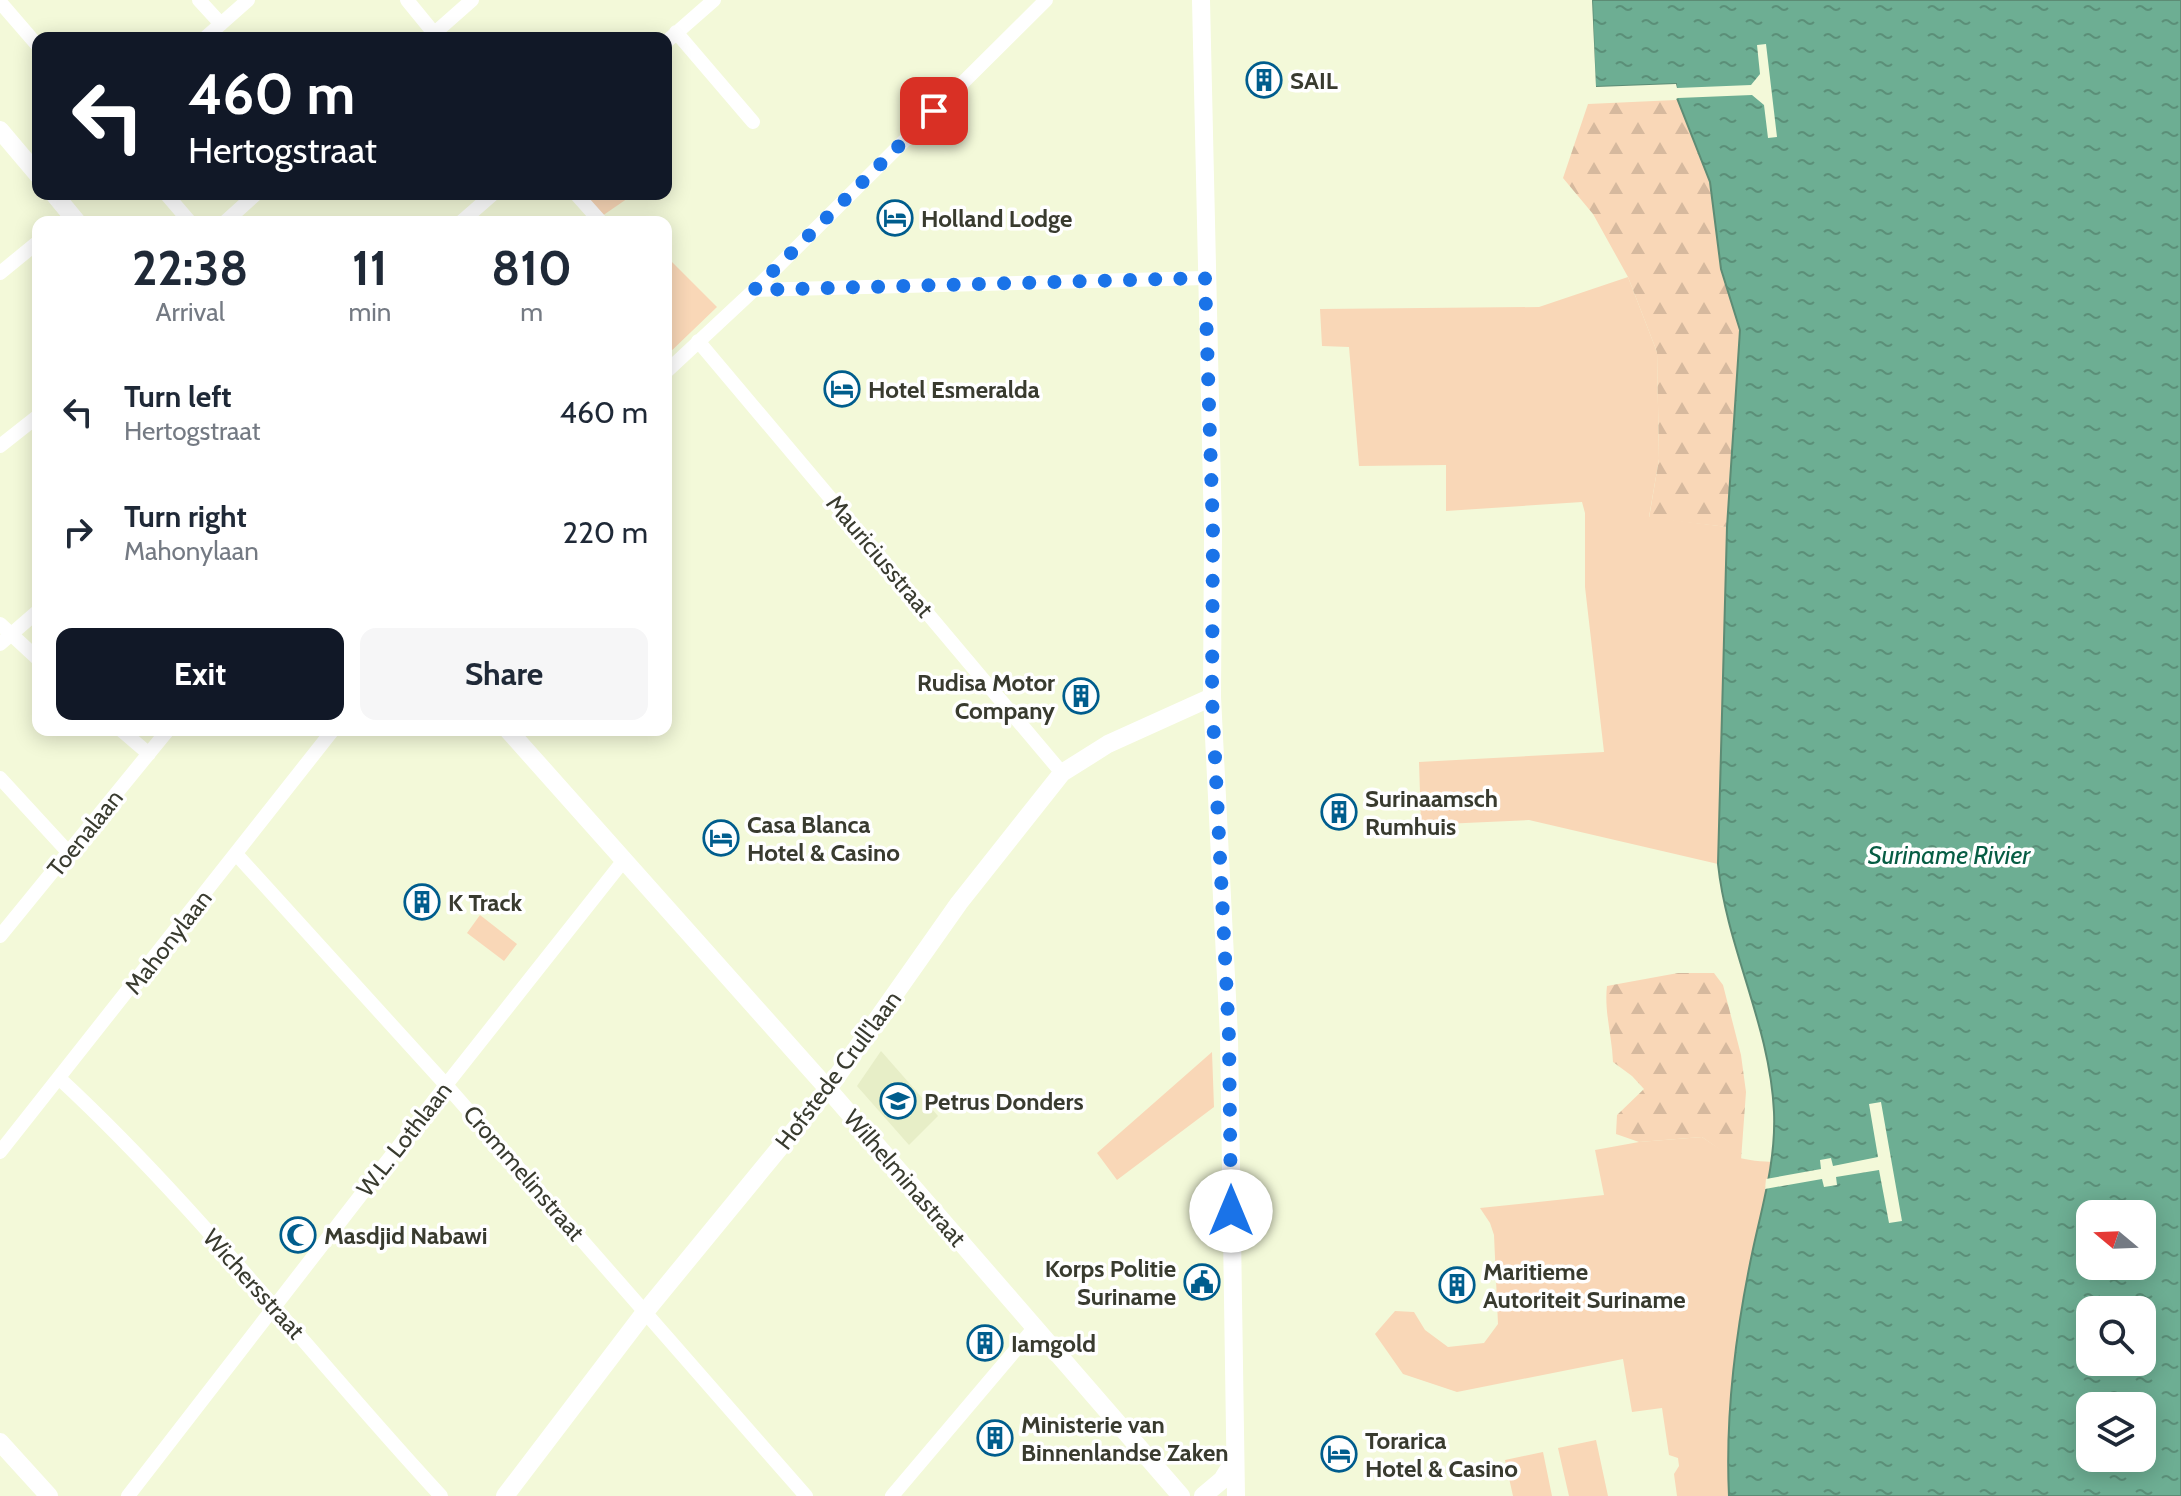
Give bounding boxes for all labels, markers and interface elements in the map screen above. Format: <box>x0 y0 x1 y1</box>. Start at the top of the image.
text: 460 m <box>188 60 355 128</box>
building icon: SAIL <box>1245 61 1283 99</box>
icon: left <box>56 64 160 168</box>
place label: SAIL <box>1290 66 1338 95</box>
pin <box>900 77 968 145</box>
icon: arrive <box>912 89 956 133</box>
text: Hertogstraat <box>188 128 377 172</box>
hotel icon: Holland Lodge <box>876 199 914 237</box>
place label: Holland Lodge <box>921 204 1072 233</box>
text: 22:38 <box>132 239 248 297</box>
text: 11 <box>352 239 388 297</box>
text: 810 <box>491 239 572 297</box>
text: Arrival <box>156 296 225 328</box>
text: min <box>348 296 391 328</box>
text: m <box>520 296 543 328</box>
hotel icon: Hotel Esmeralda <box>823 370 861 408</box>
place label: Hotel Esmeralda <box>868 375 1040 404</box>
text: Turn left <box>124 378 232 415</box>
icon: left <box>56 390 100 434</box>
text: 460 m <box>560 394 648 431</box>
text: Hertogstraat <box>124 415 260 447</box>
street label: Mauriciusstraat <box>820 489 940 623</box>
text: Turn right <box>124 498 247 535</box>
icon: right <box>56 510 100 554</box>
text: 220 m <box>563 514 648 551</box>
text: Mahonylaan <box>124 535 259 567</box>
button: Exit <box>56 628 344 720</box>
button: Share <box>360 628 648 720</box>
place label: Rudisa Motor Company <box>917 668 1055 725</box>
building icon: Rudisa Motor Company <box>1062 677 1100 715</box>
street label: Toenalaan <box>41 784 129 882</box>
place label: Surinaamsch Rumhuis <box>1365 784 1498 841</box>
building icon: Surinaamsch Rumhuis <box>1320 793 1358 831</box>
place label: Casa Blanca Hotel & Casino <box>747 810 900 867</box>
hotel icon: Casa Blanca Hotel & Casino <box>702 819 740 857</box>
water label: Suriname Rivier <box>1868 839 2031 871</box>
building icon: K Track <box>403 883 441 921</box>
street label: Mahonylaan <box>118 884 218 1000</box>
place label: K Track <box>448 888 522 917</box>
street label: Hofstede Crull'laan <box>769 985 907 1155</box>
street label: W.L. Lothlaan <box>350 1076 458 1202</box>
school or university icon: Petrus Donders <box>879 1082 917 1120</box>
place label: Petrus Donders <box>924 1087 1084 1116</box>
street label: Crommelinstraat <box>457 1099 591 1247</box>
street label: Wilhelminastraat <box>838 1104 972 1252</box>
position arrow <box>1189 1169 1273 1253</box>
north arrow <box>2076 1200 2156 1280</box>
map controls <box>2076 1200 2156 1472</box>
mosque icon: Masdjid Nabawi <box>279 1216 317 1254</box>
place label: Masdjid Nabawi <box>324 1221 487 1250</box>
street label: Wichersstraat <box>197 1223 311 1345</box>
place label: Korps Politie Suriname <box>1045 1254 1176 1311</box>
place label: Maritieme Autoriteit Suriname <box>1483 1257 1686 1314</box>
public building icon: Korps Politie Suriname <box>1183 1263 1221 1301</box>
building icon: Maritieme Autoriteit Suriname <box>1438 1266 1476 1304</box>
button: search <box>2076 1296 2156 1376</box>
building icon: Iamgold <box>966 1324 1004 1362</box>
place label: Iamgold <box>1011 1329 1096 1358</box>
button: layers <box>2076 1392 2156 1472</box>
place label: Ministerie van Binnenlandse Zaken <box>1021 1410 1229 1467</box>
building icon: Ministerie van Binnenlandse Zaken <box>976 1419 1014 1457</box>
place label: Torarica Hotel & Casino <box>1365 1426 1518 1483</box>
hotel icon: Torarica Hotel & Casino <box>1320 1435 1358 1473</box>

